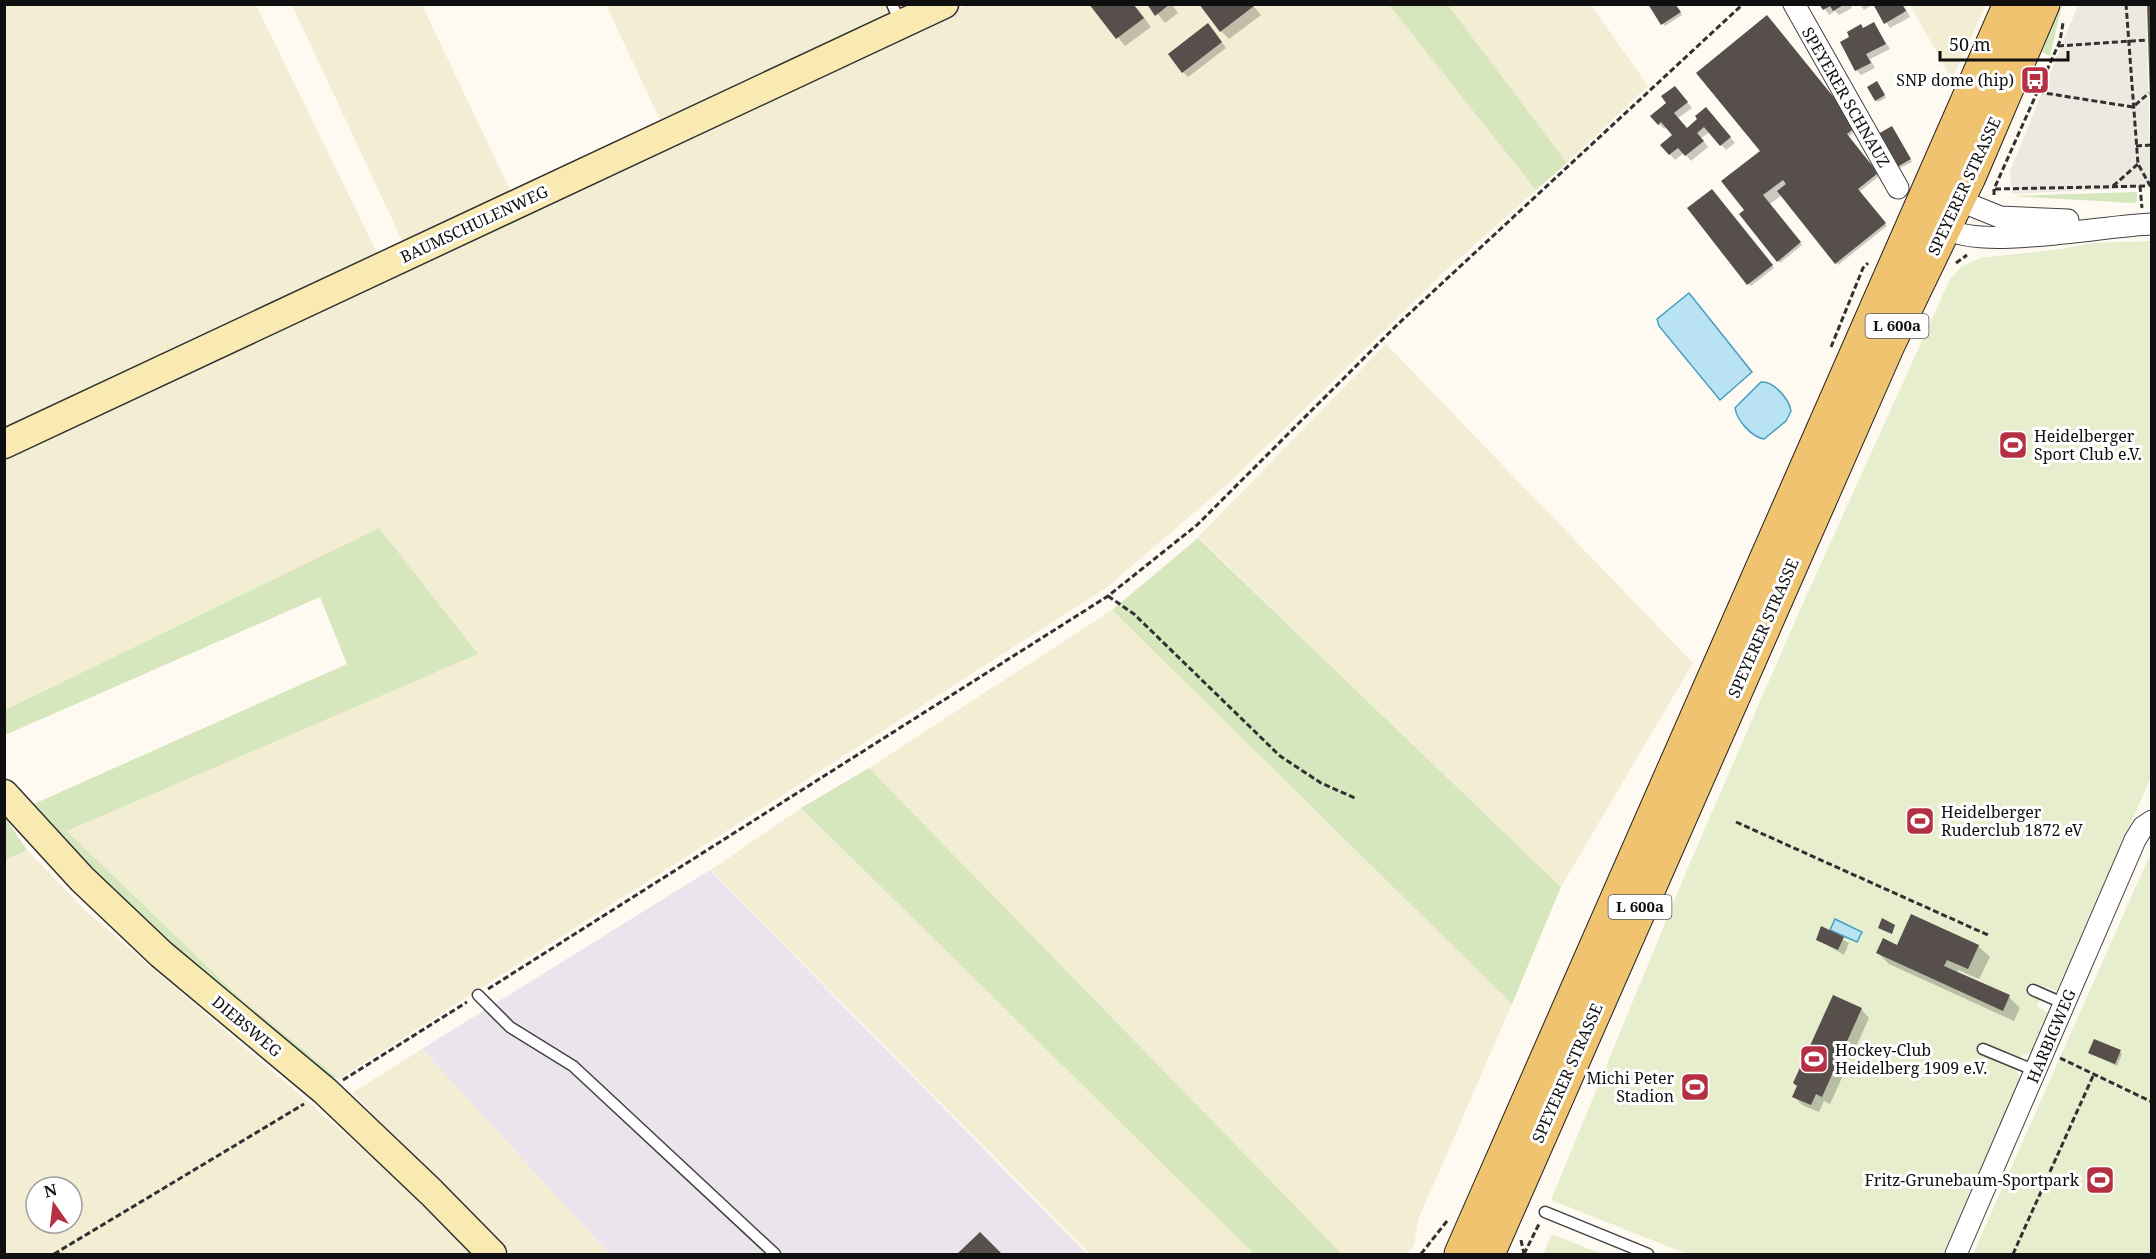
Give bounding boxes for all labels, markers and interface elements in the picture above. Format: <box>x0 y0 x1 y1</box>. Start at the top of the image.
street label: SPEYERER SCHNAUZ <box>1797 23 1895 171</box>
scale bar <box>1940 24 2068 62</box>
text: 50 m <box>1949 32 1991 56</box>
bus stop icon: SNP dome (hip) <box>2019 64 2051 96</box>
place label: SNP dome (hip) <box>1896 69 2014 91</box>
street label: SPEYERER STRASSE <box>1922 113 2006 259</box>
street label: BAUMSCHULENWEG <box>397 180 552 268</box>
road number: L 600a <box>1866 314 1928 338</box>
place label: Heidelberger Sport Club e.V. <box>2034 425 2142 465</box>
sports icon: Heidelberger Sport Club e.V. <box>1997 429 2029 461</box>
street label: SPEYERER STRASSE <box>1722 555 1804 701</box>
place label: Heidelberger Ruderclub 1872 eV <box>1941 801 2083 841</box>
sports icon: Heidelberger Ruderclub 1872 eV <box>1904 805 1936 837</box>
road number: L 600a <box>1608 895 1672 919</box>
street label: HARBIGWEG <box>2021 985 2081 1086</box>
street label: DIEBSWEG <box>208 990 287 1062</box>
street label: SPEYERER STRASSE <box>1526 1000 1608 1146</box>
place label: Hockey-Club Heidelberg 1909 e.V. <box>1835 1039 1987 1079</box>
sports icon: Hockey-Club Heidelberg 1909 e.V. <box>1798 1043 1830 1075</box>
place label: Michi Peter Stadion <box>1587 1067 1674 1107</box>
sports icon: Michi Peter Stadion <box>1679 1071 1711 1103</box>
sports icon: Fritz-Grunebaum-Sportpark <box>2084 1164 2116 1196</box>
place label: Fritz-Grunebaum-Sportpark <box>1864 1169 2080 1191</box>
north arrow <box>24 1175 84 1235</box>
text: N <box>42 1178 60 1203</box>

